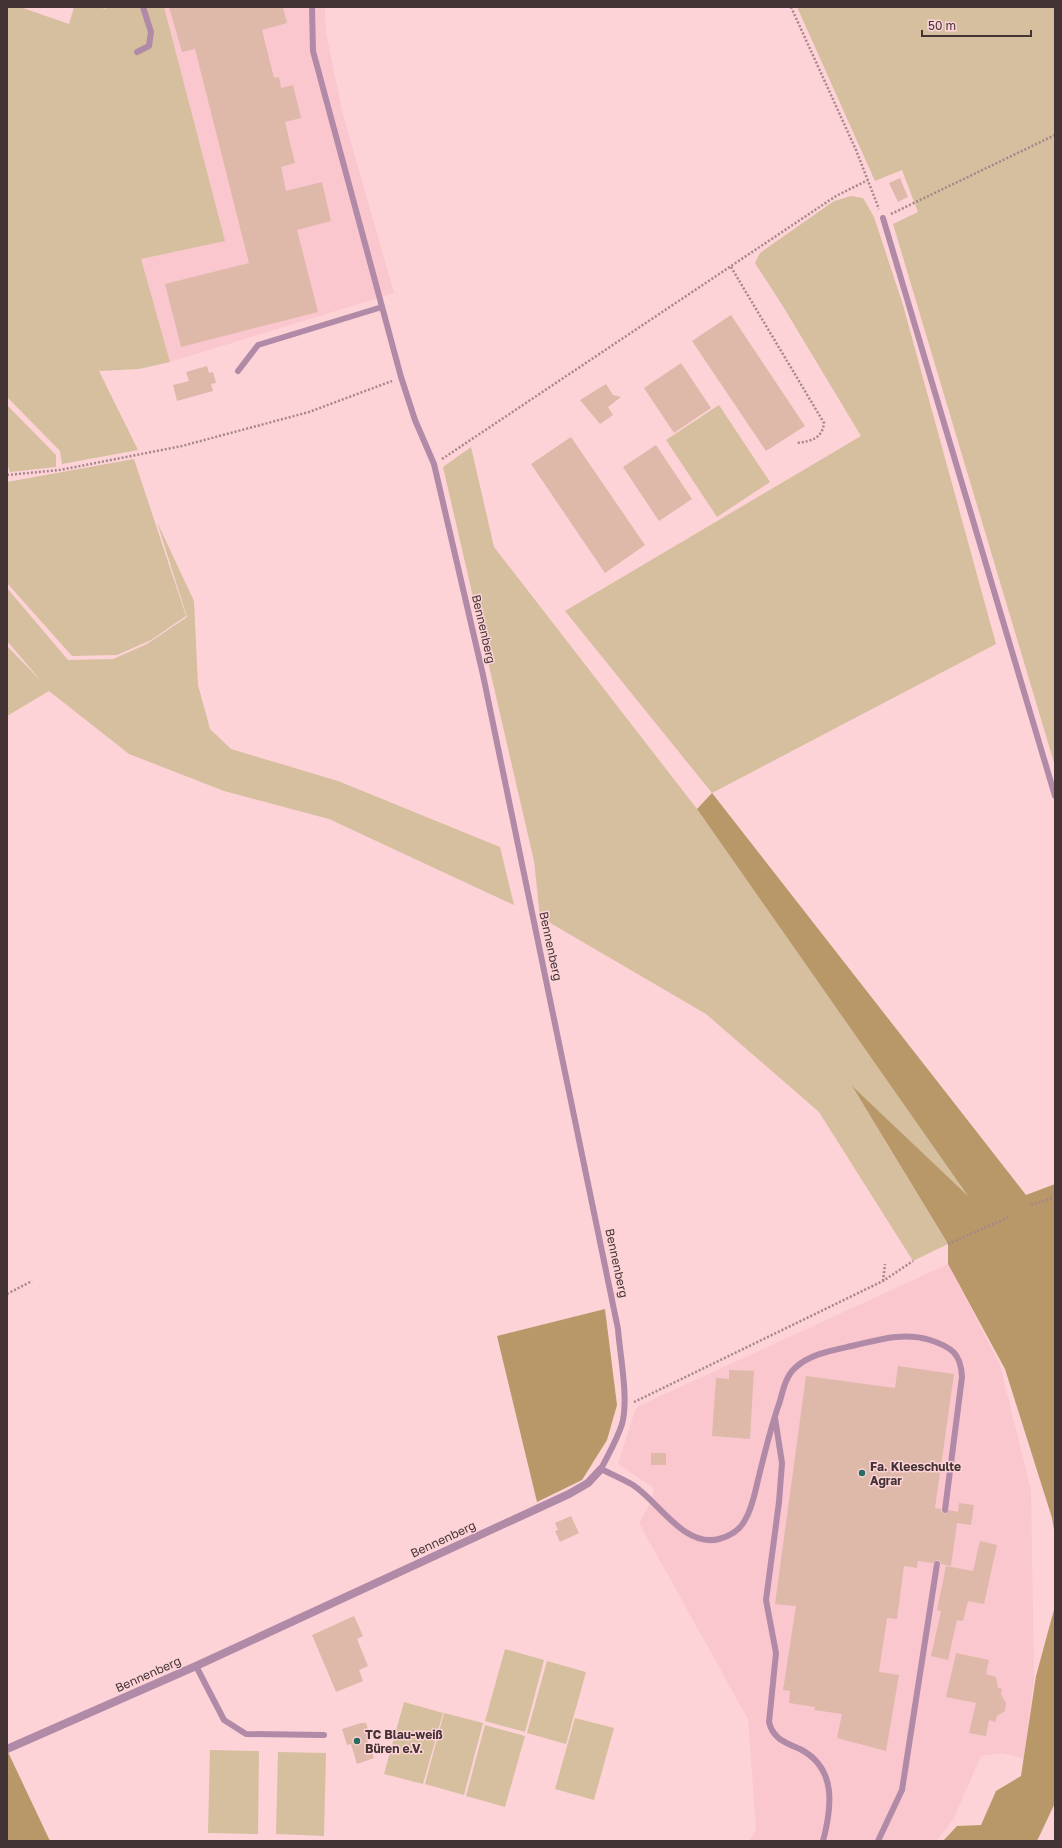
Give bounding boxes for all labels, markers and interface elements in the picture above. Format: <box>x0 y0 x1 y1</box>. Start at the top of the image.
scale bar <box>922 12 1031 38</box>
text: 50 m <box>928 18 956 33</box>
street label: Bennenberg <box>469 593 499 665</box>
street label: Bennenberg <box>536 910 566 982</box>
street label: Bennenberg <box>602 1227 632 1299</box>
place label: Fa. Kleeschulte Agrar <box>870 1459 961 1488</box>
marker: Fa. Kleeschulte Agrar <box>857 1468 867 1478</box>
street label: Bennenberg <box>408 1517 478 1561</box>
street label: Bennenberg <box>113 1653 183 1695</box>
place label: TC Blau-weiß Büren e.V. <box>365 1727 443 1756</box>
marker: TC Blau-weiß Büren e.V. <box>352 1736 362 1746</box>

